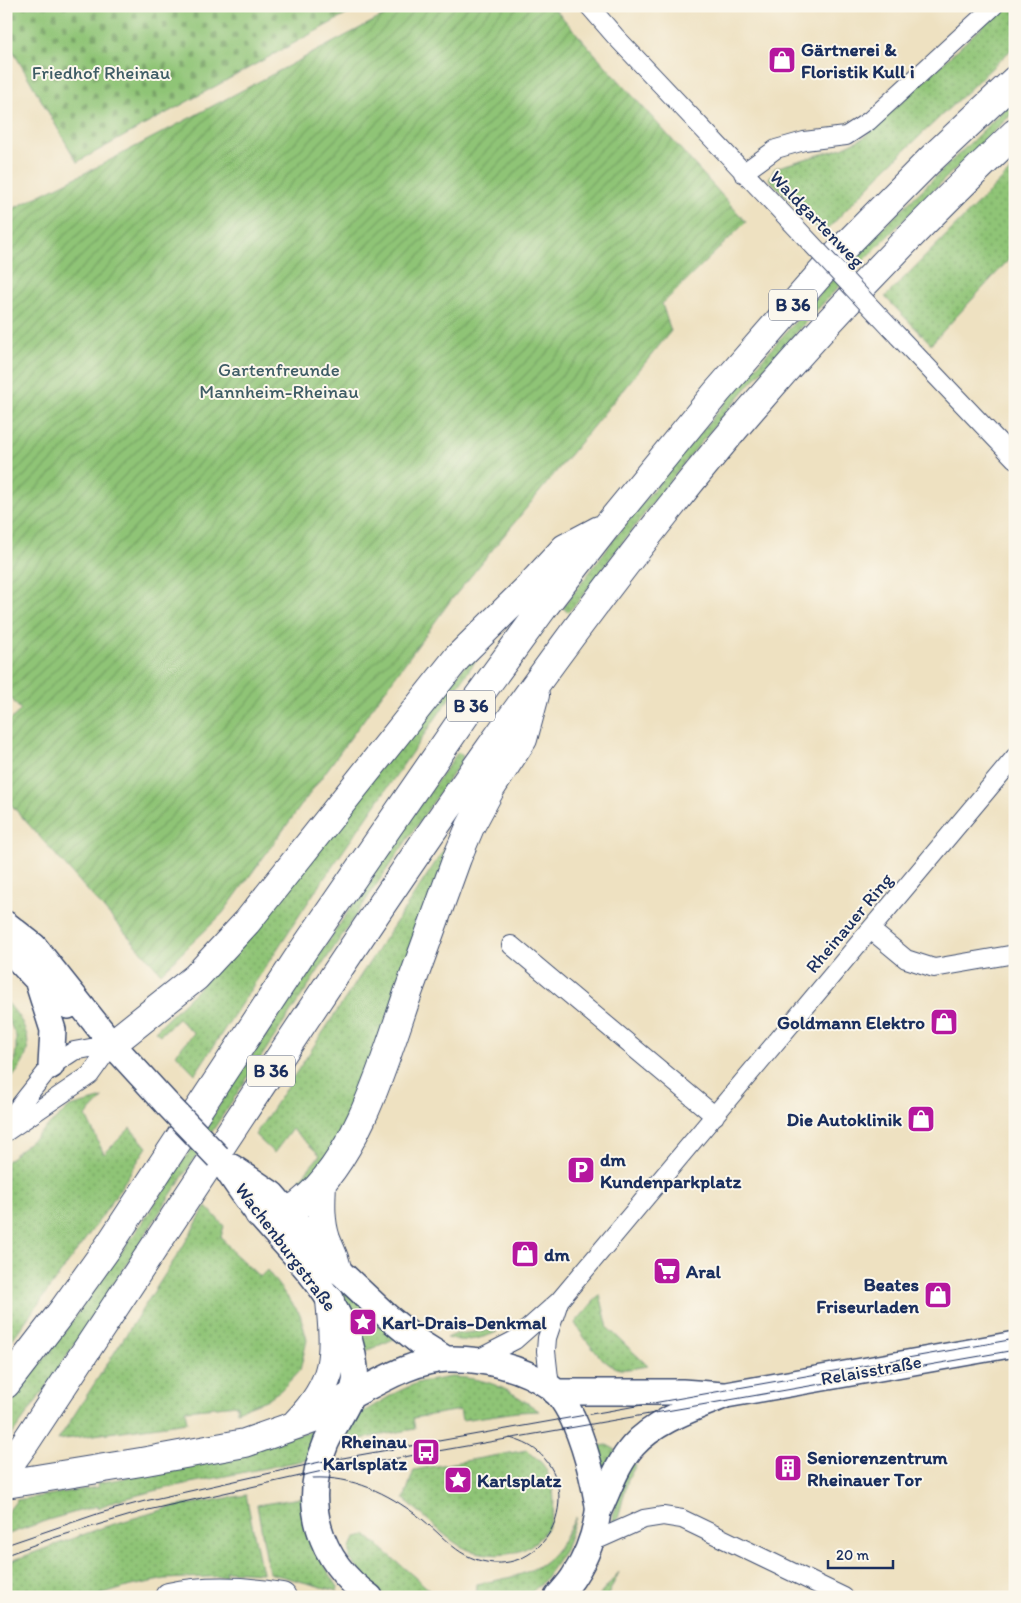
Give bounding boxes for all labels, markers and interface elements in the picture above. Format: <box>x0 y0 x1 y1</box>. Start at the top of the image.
place label: Gärtnerei & Floristik Kull i <box>801 38 915 83</box>
shop icon: Gärtnerei & Floristik Kull i <box>767 45 797 75</box>
park label: Friedhof Rheinau <box>32 61 171 84</box>
street label: Waldgartenweg <box>765 166 869 273</box>
road number: B 36 <box>769 290 817 320</box>
park label: Gartenfreunde Mannheim-Rheinau <box>199 358 359 403</box>
road number: B 36 <box>447 690 495 721</box>
street label: Rheinauer Ring <box>800 868 898 978</box>
shop icon: Goldmann Elektro <box>929 1007 959 1037</box>
place label: Goldmann Elektro <box>777 1011 925 1034</box>
road number: B 36 <box>247 1056 295 1086</box>
shop icon: Die Autoklinik <box>906 1104 936 1134</box>
place label: Die Autoklinik <box>786 1108 902 1131</box>
place label: dm Kundenparkplatz <box>600 1148 741 1193</box>
parking icon: dm Kundenparkplatz <box>566 1155 596 1185</box>
street label: Wachenburgstraße <box>230 1178 342 1316</box>
shop icon: dm <box>510 1239 540 1269</box>
place label: dm <box>544 1243 570 1266</box>
supermarket icon: Aral <box>652 1256 682 1286</box>
place label: Aral <box>685 1260 722 1283</box>
place label: Beates Friseurladen <box>816 1273 920 1318</box>
shop icon: Beates Friseurladen <box>923 1280 953 1310</box>
place icon: Karl-Drais-Denkmal <box>348 1307 378 1337</box>
place label: Karl-Drais-Denkmal <box>382 1311 547 1334</box>
street label: Relaisstraße <box>819 1350 923 1390</box>
place label: Rheinau Karlsplatz <box>323 1430 407 1475</box>
bus stop icon: Rheinau Karlsplatz <box>411 1437 441 1467</box>
place label: Seniorenzentrum Rheinauer Tor <box>807 1446 948 1491</box>
building icon: Seniorenzentrum Rheinauer Tor <box>773 1453 803 1483</box>
place icon: Karlsplatz <box>443 1465 473 1495</box>
place label: Karlsplatz <box>477 1469 561 1492</box>
scale bar <box>828 1538 894 1570</box>
text: 20 m <box>836 1546 870 1564</box>

